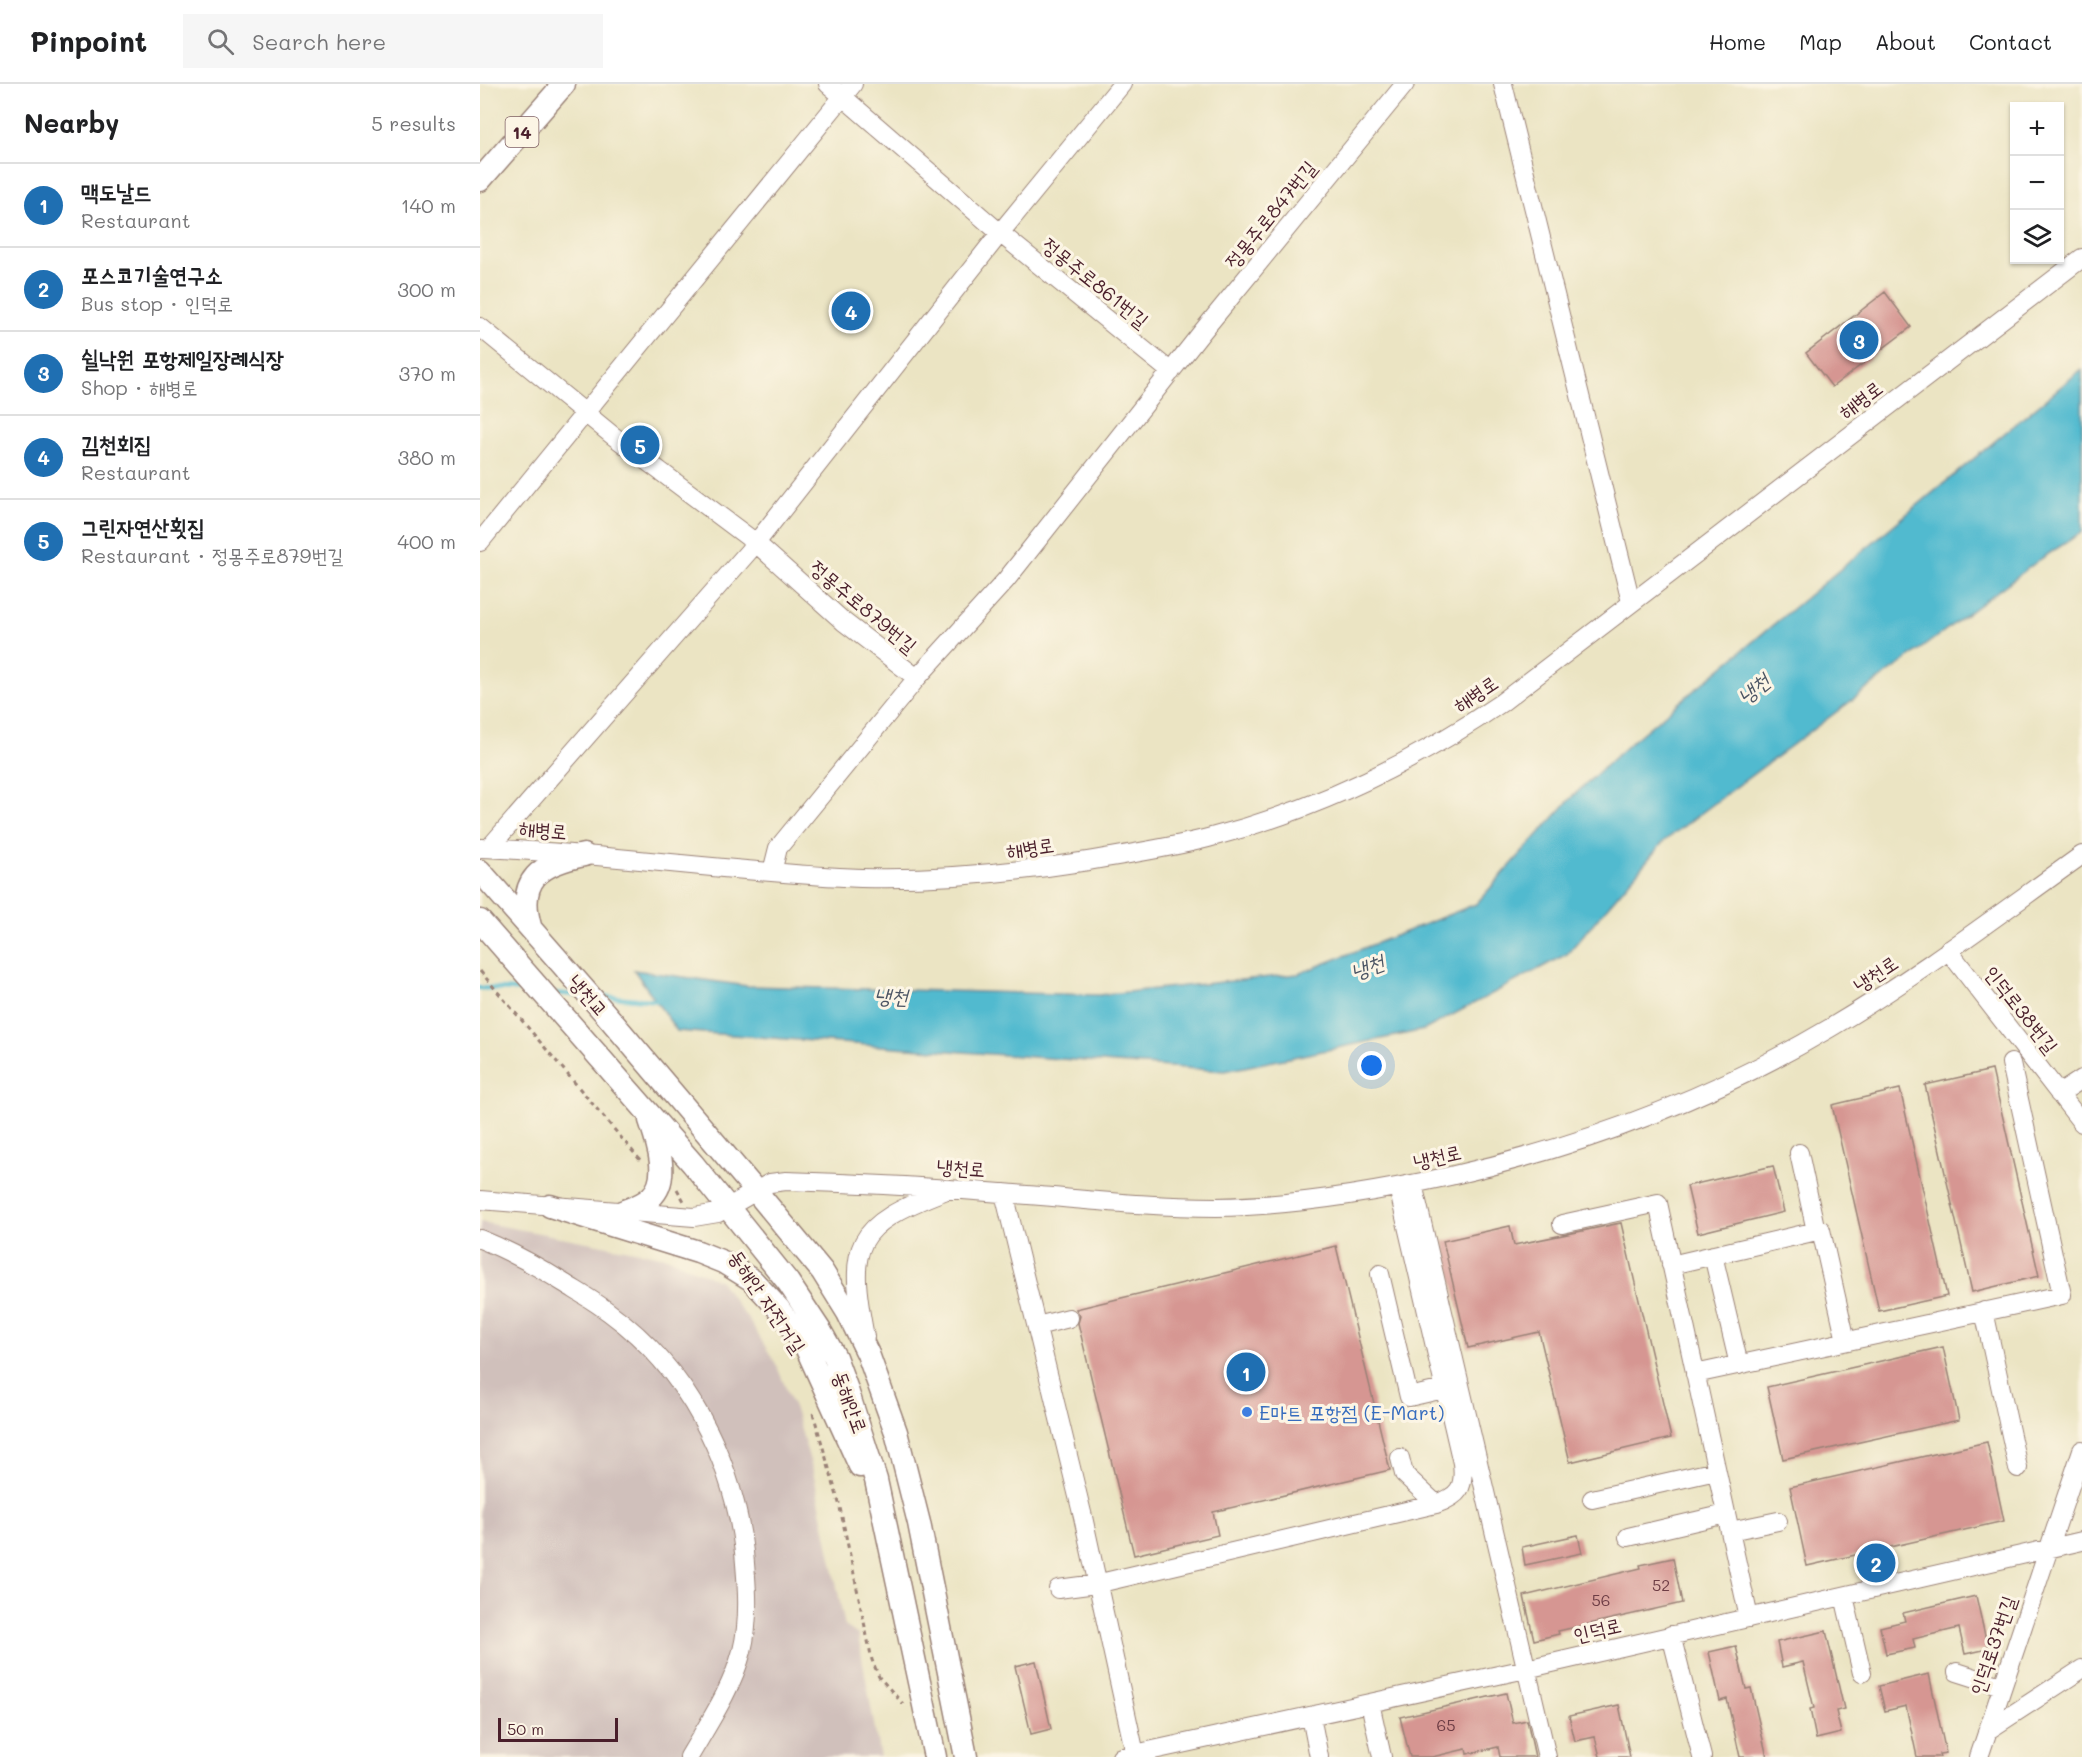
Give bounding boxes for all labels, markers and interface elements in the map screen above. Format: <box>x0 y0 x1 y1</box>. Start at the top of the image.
search box <box>183 14 603 68</box>
text: Pinpoint <box>30 23 147 59</box>
icon: search <box>204 25 237 58</box>
text: Search here <box>252 27 386 56</box>
text: Home <box>1709 28 1766 55</box>
text: Map <box>1799 28 1842 55</box>
text: About <box>1875 28 1936 55</box>
text: Contact <box>1969 28 2052 55</box>
map controls <box>2010 102 2064 264</box>
button: + <box>2010 102 2064 156</box>
text: Nearby <box>24 106 119 140</box>
text: 5 results <box>371 110 456 136</box>
road number: 14 <box>506 117 538 147</box>
street label: 정몽주로847번길 <box>1219 155 1321 273</box>
button: − <box>2010 156 2064 210</box>
text: 맥도날드 <box>81 177 152 206</box>
text: 1 <box>39 192 48 218</box>
text: 140 m <box>401 192 456 218</box>
text: Restaurant <box>81 207 191 233</box>
button: layers <box>2010 210 2064 264</box>
street label: 정몽주로861번길 <box>1037 231 1155 333</box>
text: 포스코기술연구소 <box>81 260 223 289</box>
text: 2 <box>38 276 49 302</box>
text: 300 m <box>397 276 456 302</box>
pin: 4 <box>832 288 871 334</box>
text: Bus stop · 인덕로 <box>81 290 233 316</box>
pin: 3 <box>1840 318 1878 362</box>
text: 쉴낙원 포항제일장례식장 <box>81 344 284 373</box>
text: 3 <box>38 360 50 386</box>
text: 370 m <box>398 360 456 386</box>
text: Shop · 해병로 <box>81 374 198 400</box>
street label: 해병로 <box>1833 374 1887 424</box>
pin: 5 <box>620 422 660 468</box>
text: 김천회집 <box>81 429 152 458</box>
text: 4 <box>37 444 50 470</box>
text: 380 m <box>398 444 456 470</box>
text: Restaurant <box>81 459 191 485</box>
text: 그린자연산횟집 <box>81 512 205 541</box>
text: 5 <box>38 528 49 554</box>
text: 400 m <box>397 528 456 554</box>
text: Restaurant · 정몽주로879번길 <box>81 542 344 568</box>
street label: 정몽주로879번길 <box>805 554 923 658</box>
water label: 냉천 <box>1731 666 1776 709</box>
street label: 해병로 <box>1448 669 1502 717</box>
street label: 해병로 <box>518 814 568 844</box>
street label: 해병로 <box>1004 831 1056 863</box>
water label: 냉천 <box>1346 947 1390 985</box>
street label: 냉천로 <box>1848 949 1902 997</box>
street label: 인덕로38번길 <box>1980 960 2064 1058</box>
street label: 냉천교 <box>563 968 615 1022</box>
water label: 냉천 <box>874 981 910 1009</box>
your location <box>1357 1051 1386 1080</box>
street label: 냉천로 <box>1411 1138 1463 1174</box>
street label: 냉천로 <box>936 1152 986 1182</box>
street label: 동해안 자전거길 <box>724 1244 812 1358</box>
pin: 1 <box>1226 1350 1266 1394</box>
street label: 동해안로 <box>828 1367 874 1437</box>
place label: E마트 포항점 (E-Mart) <box>1259 1399 1444 1425</box>
marker: E마트 포항점 (E-Mart) <box>1240 1405 1254 1419</box>
pin: 2 <box>1856 1540 1896 1586</box>
house number: 52 <box>1652 1574 1670 1595</box>
house number: 56 <box>1592 1589 1611 1610</box>
street label: 인덕로37번길 <box>1963 1592 2021 1698</box>
street label: 인덕로 <box>1571 1611 1623 1647</box>
house number: 65 <box>1437 1714 1456 1735</box>
scale bar <box>498 1715 618 1742</box>
text: 50 m <box>507 1718 544 1739</box>

